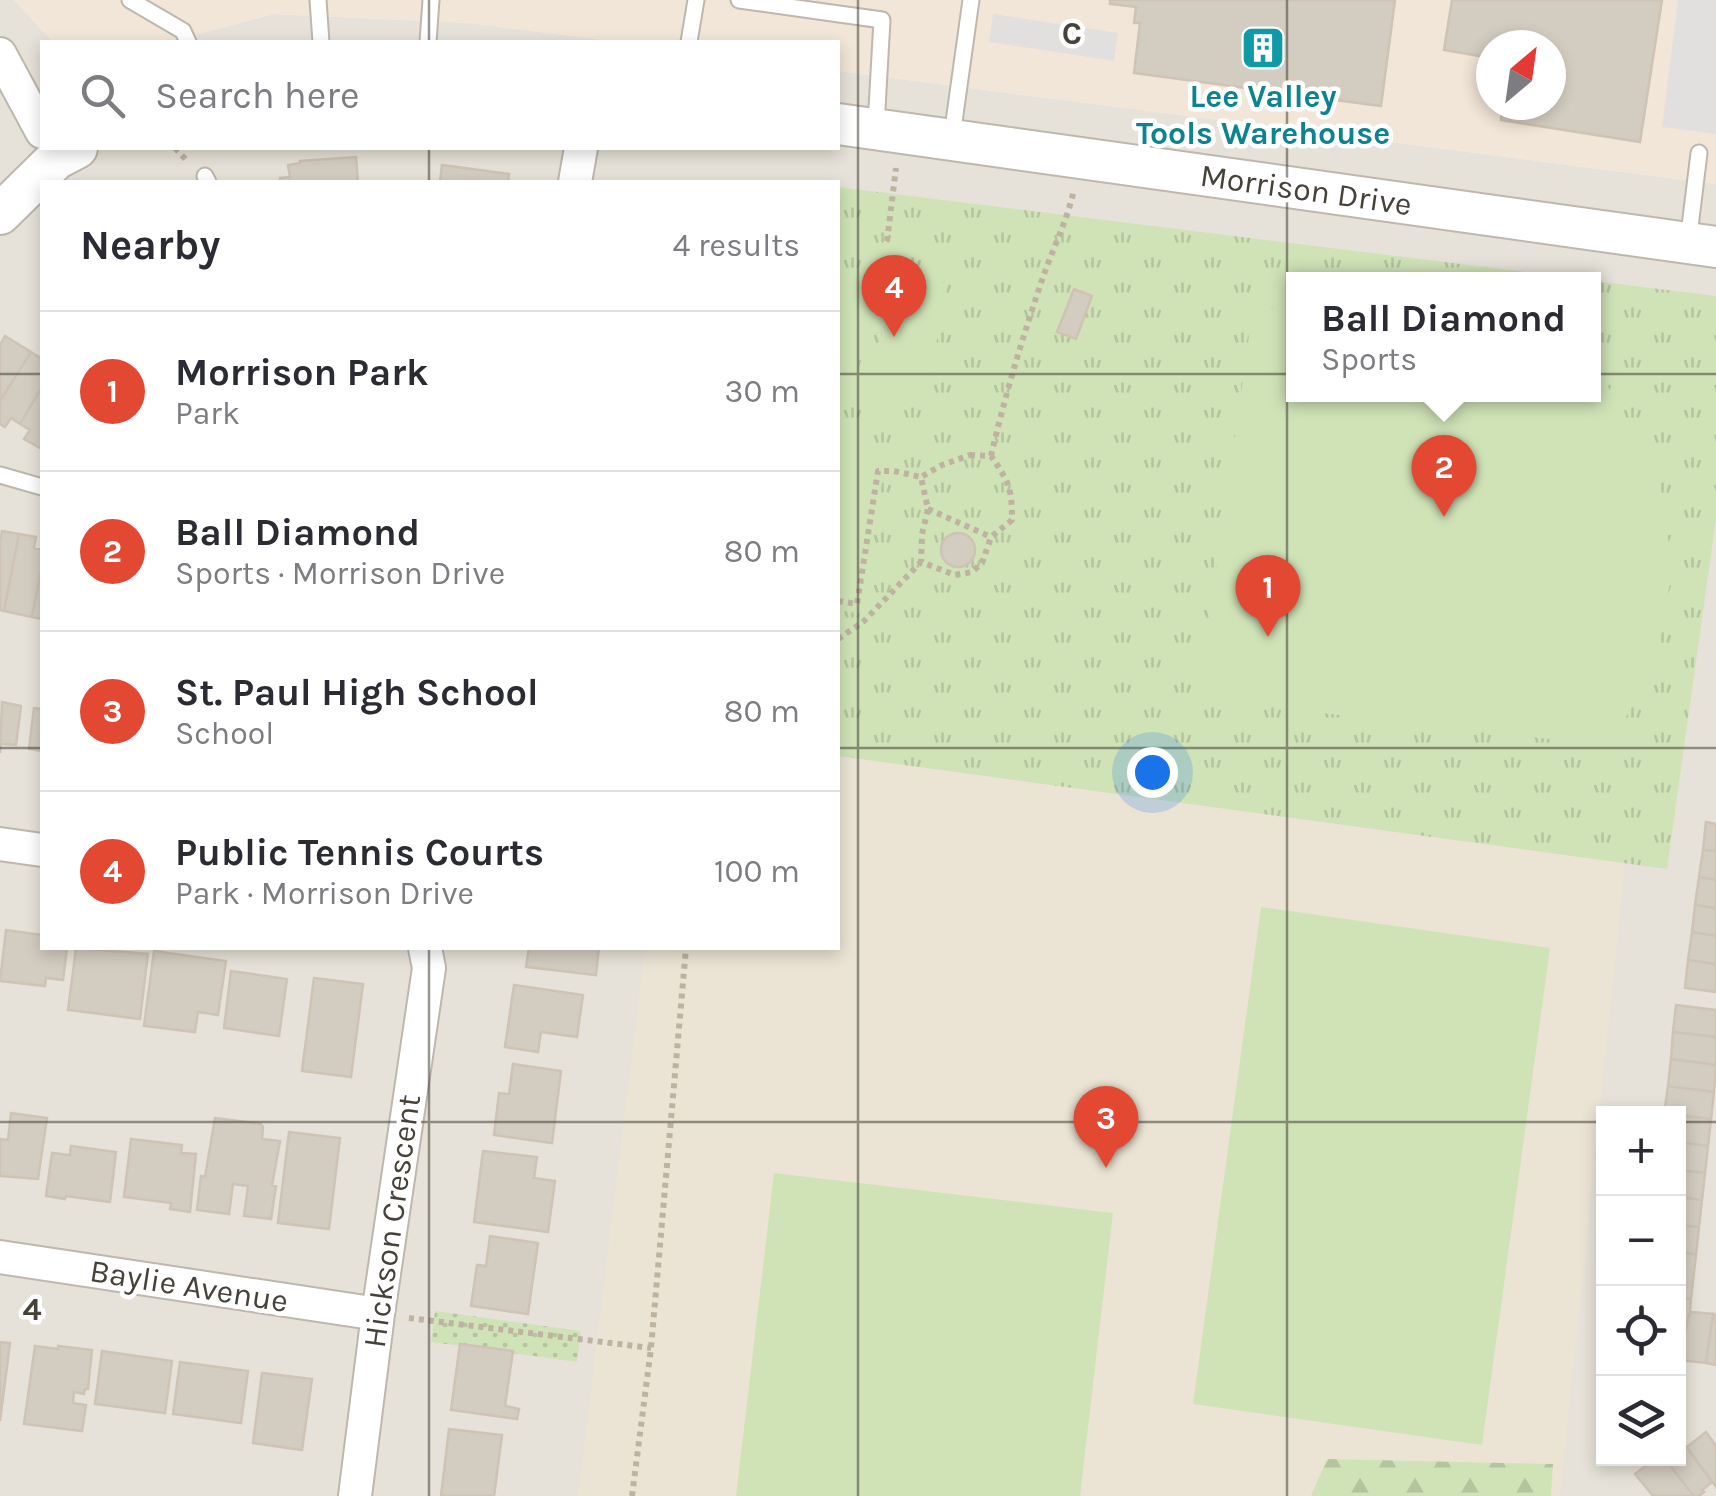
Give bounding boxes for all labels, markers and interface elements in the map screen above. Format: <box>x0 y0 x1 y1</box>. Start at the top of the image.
text: C <box>1062 15 1082 52</box>
building icon: Lee Valley Tools Warehouse <box>1240 25 1286 71</box>
north arrow <box>1476 30 1566 120</box>
search box <box>40 40 840 150</box>
icon: search <box>75 68 130 123</box>
text: Search here <box>155 73 359 118</box>
place label: Lee Valley Tools Warehouse <box>1136 78 1390 152</box>
street label: Morrison Drive <box>1198 157 1414 223</box>
text: Nearby <box>80 220 220 270</box>
text: 4 results <box>673 227 800 264</box>
pin: 4 <box>862 255 926 337</box>
popup <box>1286 272 1601 402</box>
text: Ball Diamond <box>1321 296 1566 341</box>
text: Sports <box>1321 341 1417 378</box>
text: Morrison Park <box>175 350 429 395</box>
text: 1 <box>107 373 118 410</box>
text: 30 m <box>725 373 800 410</box>
text: Park <box>175 395 240 432</box>
pin: 2 <box>1412 434 1476 517</box>
text: Ball Diamond <box>175 510 420 555</box>
text: 2 <box>103 533 122 570</box>
text: 80 m <box>724 533 800 570</box>
pin: 1 <box>1236 554 1300 637</box>
text: Sports · Morrison Drive <box>175 555 505 592</box>
text: St. Paul High School <box>175 670 539 715</box>
text: 3 <box>103 693 122 730</box>
text: 80 m <box>724 693 800 730</box>
text: School <box>175 715 274 752</box>
your location <box>1127 747 1178 798</box>
text: Public Tennis Courts <box>175 830 544 875</box>
text: 4 <box>103 853 122 890</box>
text: 100 m <box>714 853 800 890</box>
text: Park · Morrison Drive <box>175 875 474 912</box>
pin: 3 <box>1074 1086 1138 1168</box>
street label: Hickson Crescent <box>356 1092 428 1350</box>
map controls <box>1596 1106 1686 1466</box>
button: + <box>1596 1106 1686 1196</box>
button: − <box>1596 1196 1686 1286</box>
street label: Baylie Avenue <box>87 1252 291 1320</box>
button: locate <box>1596 1286 1686 1376</box>
text: 4 <box>22 1291 42 1328</box>
button: layers <box>1596 1376 1686 1466</box>

